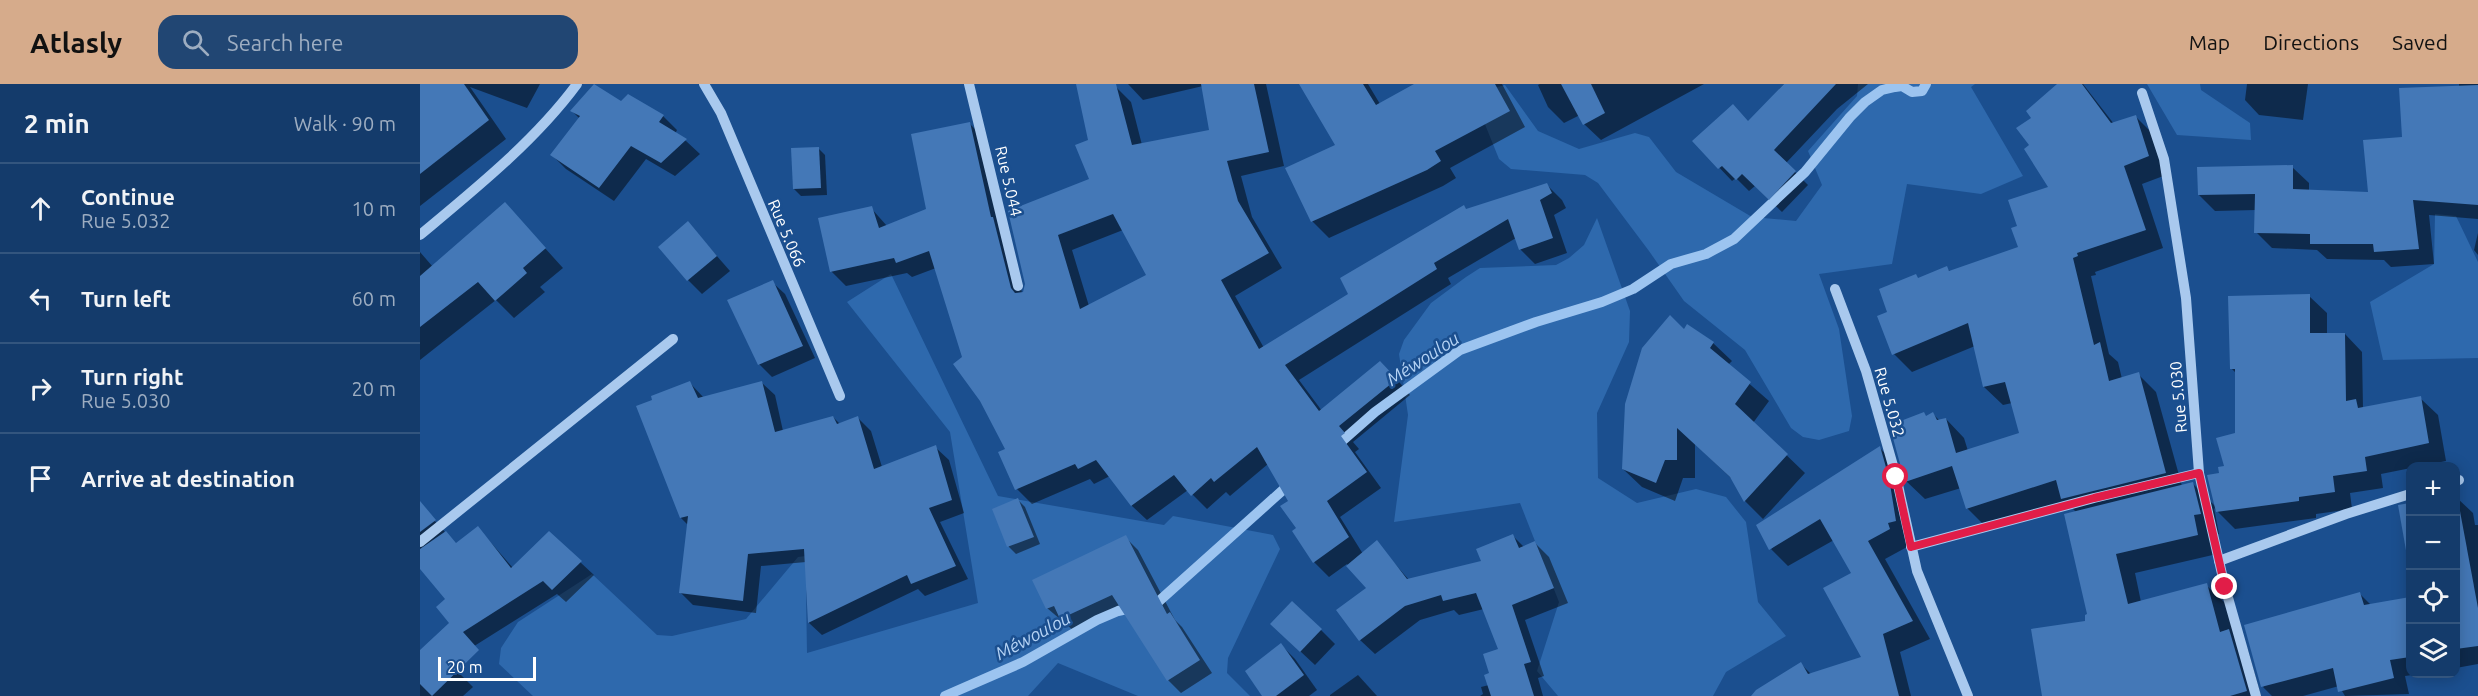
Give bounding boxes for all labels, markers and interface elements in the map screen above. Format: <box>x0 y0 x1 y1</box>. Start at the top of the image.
search box <box>158 15 578 69</box>
icon: search <box>179 26 212 59</box>
text: Atlasly <box>30 27 122 58</box>
text: Search here <box>227 30 343 55</box>
text: Map <box>2189 30 2230 54</box>
text: Directions <box>2263 30 2359 54</box>
text: Saved <box>2392 30 2448 54</box>
text: 2 min <box>24 109 90 138</box>
text: Walk · 90 m <box>294 112 396 135</box>
street label: Rue 5.044 <box>992 144 1026 218</box>
text: Continue <box>81 184 175 209</box>
icon: ahead <box>24 192 57 225</box>
text: 10 m <box>352 197 396 220</box>
street label: Rue 5.066 <box>765 197 809 269</box>
text: Rue 5.032 <box>81 209 171 232</box>
icon: left <box>24 282 57 315</box>
text: Turn left <box>81 286 171 311</box>
text: 60 m <box>352 287 396 310</box>
water label: Méwoulou <box>1383 327 1463 389</box>
street label: Rue 5.030 <box>2166 361 2190 433</box>
text: Turn right <box>81 364 183 389</box>
street label: Rue 5.032 <box>1871 365 1909 439</box>
icon: right <box>24 372 57 405</box>
text: 20 m <box>352 377 396 400</box>
text: Rue 5.030 <box>81 389 171 412</box>
icon: arrive <box>24 462 57 495</box>
map controls <box>2406 462 2460 678</box>
button: + <box>2406 462 2460 516</box>
route start <box>1882 463 1908 489</box>
text: Arrive at destination <box>81 466 295 491</box>
button: − <box>2406 516 2460 570</box>
button: locate <box>2406 570 2460 624</box>
route end <box>2211 573 2237 599</box>
water label: Méwoulou <box>992 607 1074 663</box>
button: layers <box>2406 624 2460 678</box>
scale bar <box>438 654 536 682</box>
text: 20 m <box>447 658 483 676</box>

